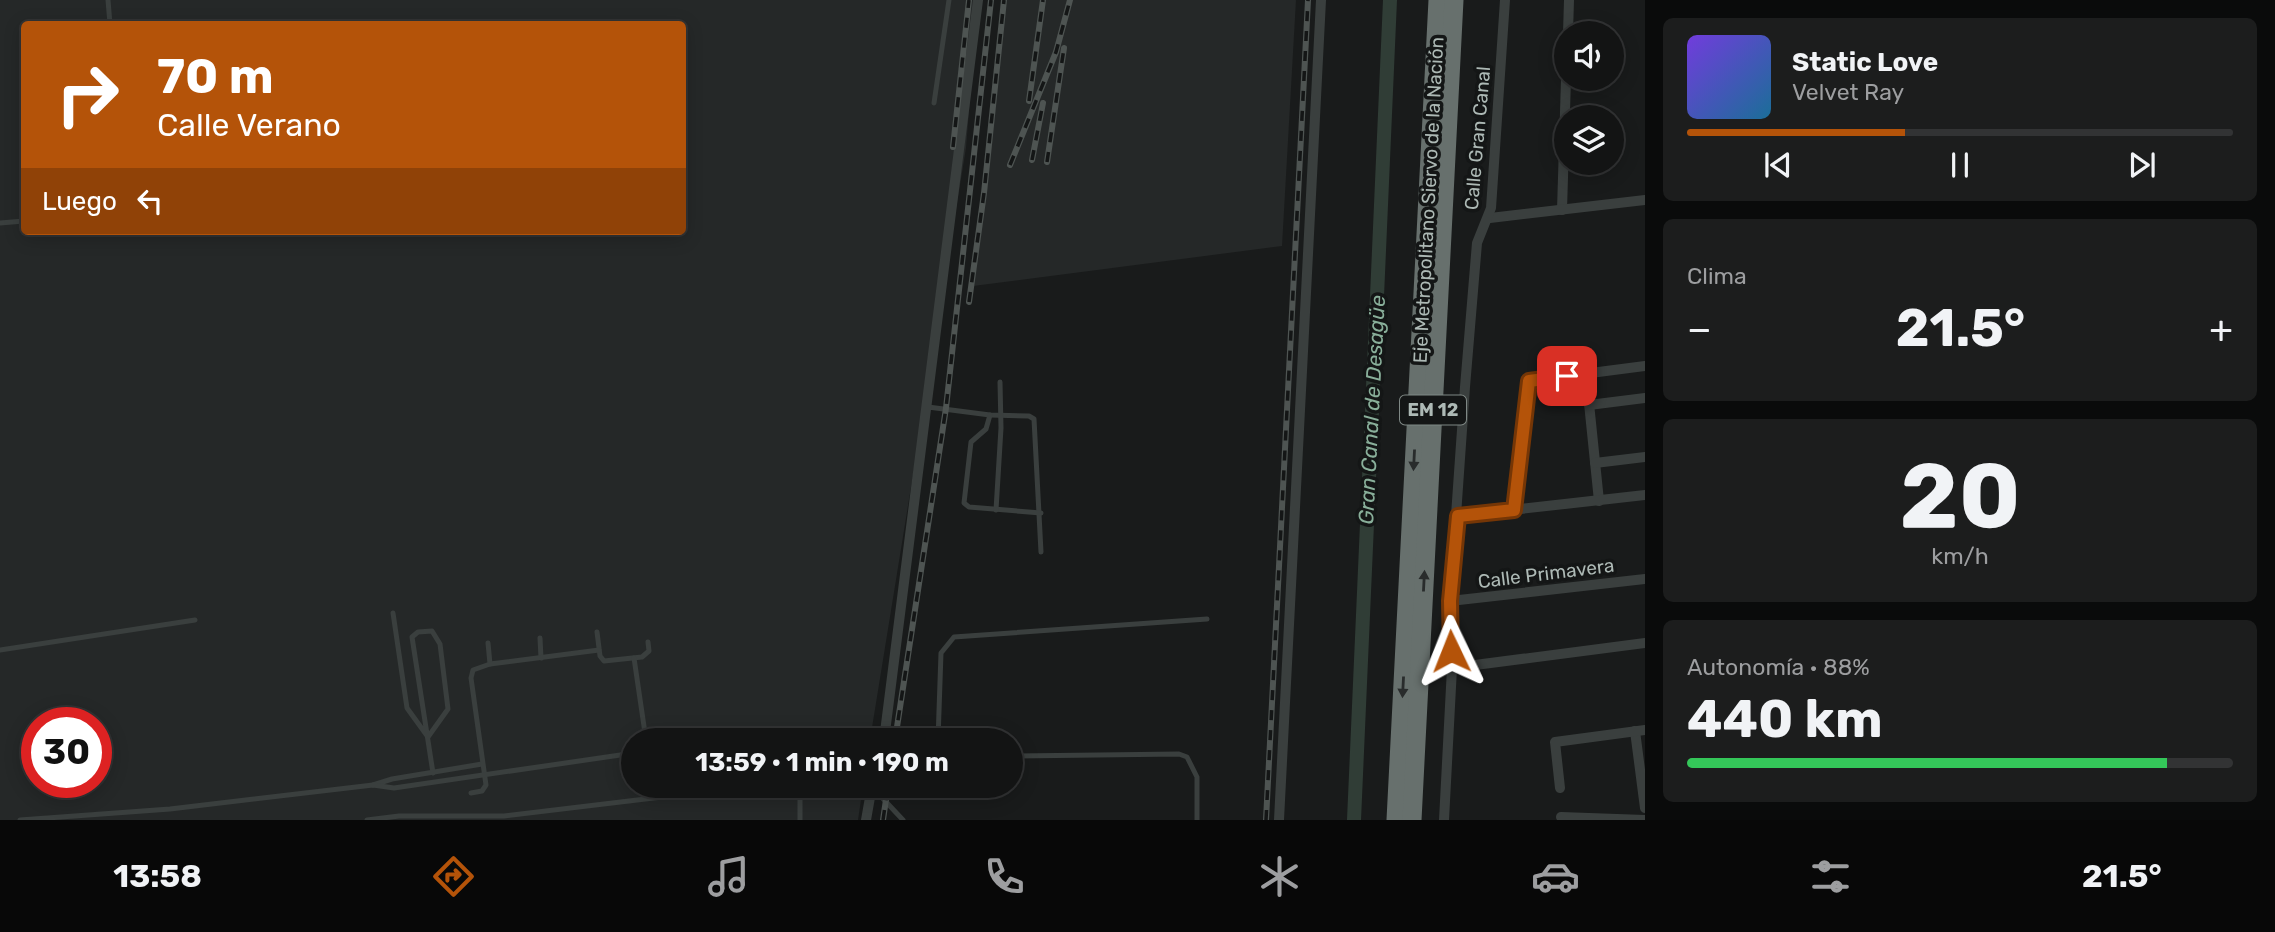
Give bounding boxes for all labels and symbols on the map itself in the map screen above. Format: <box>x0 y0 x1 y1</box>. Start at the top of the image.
street label: Eje Metropolitano Siervo de la Nación <box>1408 36 1449 364</box>
street label: Calle Gran Canal <box>1460 65 1495 211</box>
water label: Gran Canal de Desagüe <box>1353 294 1390 525</box>
pin <box>1537 346 1597 406</box>
road number: EM 12 <box>1400 396 1466 424</box>
one-way arrow <box>1409 449 1420 471</box>
street label: Calle Primavera <box>1477 554 1616 593</box>
one-way arrow <box>1419 569 1430 591</box>
position arrow <box>1414 614 1488 688</box>
one-way arrow <box>1397 676 1408 698</box>
speed limit sign: 30 <box>21 707 112 798</box>

